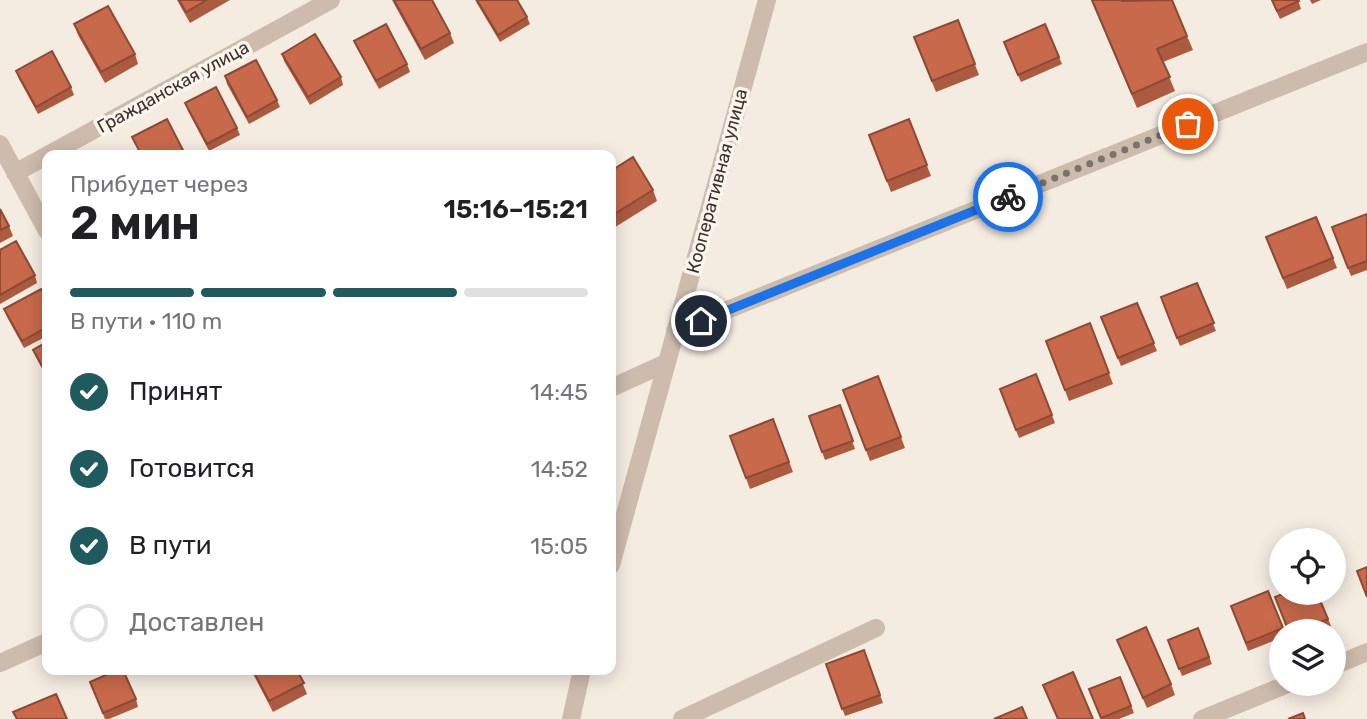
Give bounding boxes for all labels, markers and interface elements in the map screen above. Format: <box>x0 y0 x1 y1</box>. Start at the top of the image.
street label: Гражданская улица <box>93 36 253 138</box>
street label: Кооперативная улица <box>682 86 752 276</box>
pin <box>1158 94 1218 154</box>
icon: bag <box>1169 105 1207 143</box>
courier <box>973 162 1043 232</box>
text: Прибудет через <box>70 170 248 198</box>
icon: bike <box>989 178 1027 216</box>
text: 15:16–15:21 <box>443 194 588 225</box>
text: 2 мин <box>70 196 200 251</box>
pin <box>671 291 731 351</box>
icon: home <box>682 302 720 340</box>
text: В пути · 110 m <box>70 307 222 335</box>
icon: check <box>70 373 108 411</box>
text: Принят <box>129 376 222 407</box>
text: 14:45 <box>530 378 588 406</box>
icon: check <box>70 450 108 488</box>
text: Готовится <box>129 453 255 484</box>
text: 14:52 <box>531 455 588 483</box>
icon: check <box>70 527 108 565</box>
map controls <box>1269 528 1346 696</box>
button: locate <box>1269 528 1346 605</box>
text: В пути <box>129 530 212 561</box>
text: 15:05 <box>530 532 588 560</box>
text: Доставлен <box>129 607 264 638</box>
button: layers <box>1269 619 1346 696</box>

